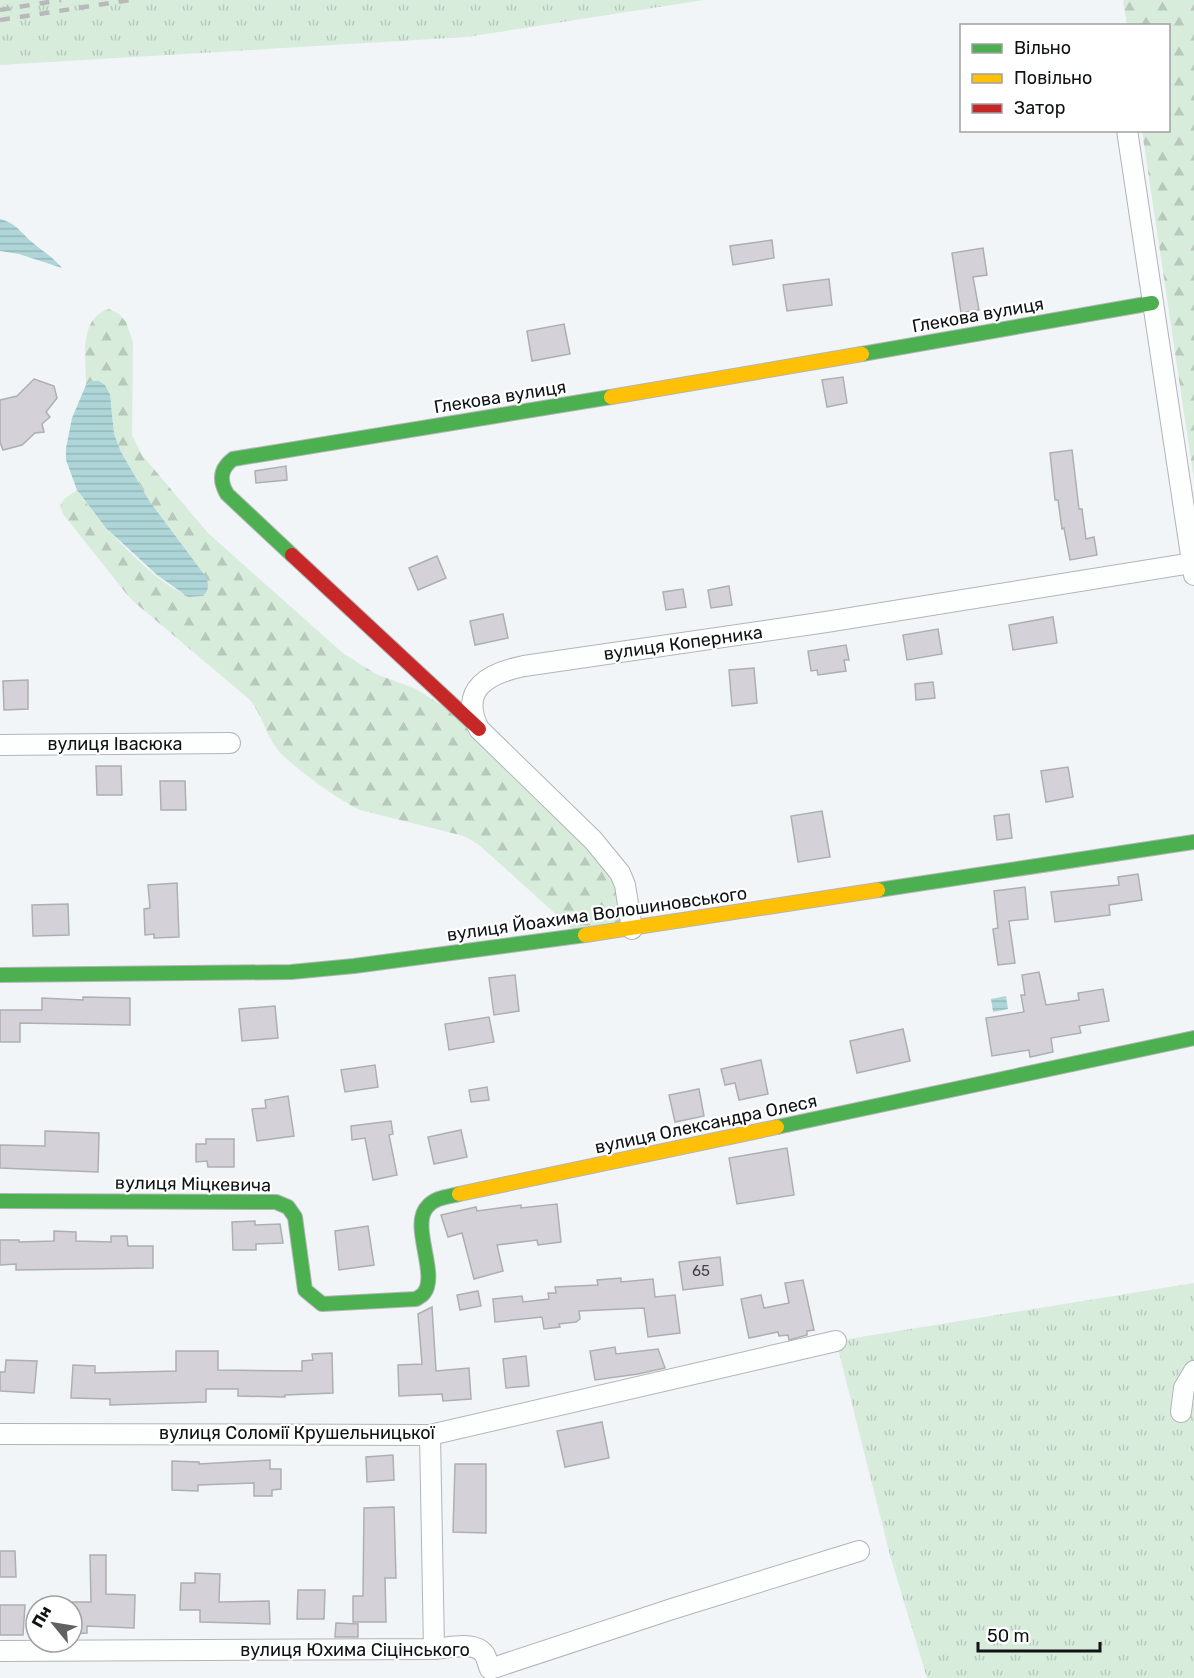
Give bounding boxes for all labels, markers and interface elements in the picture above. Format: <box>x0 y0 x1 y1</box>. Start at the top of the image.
legend <box>960 24 1170 132</box>
text: Вільно <box>1014 37 1071 59</box>
text: Повільно <box>1014 67 1092 89</box>
text: Затор <box>1014 97 1065 119</box>
street label: Глекова вулиця <box>910 293 1046 337</box>
street label: Глекова вулиця <box>432 376 568 418</box>
street label: вулиця Коперника <box>602 621 764 665</box>
street label: вулиця Івасюка <box>48 733 182 755</box>
street label: вулиця Йоахима Волошиновського <box>445 882 749 946</box>
street label: вулиця Олександра Олеся <box>593 1090 819 1158</box>
street label: вулиця Міцкевича <box>115 1172 271 1196</box>
house number: 65 <box>692 1262 710 1280</box>
street label: вулиця Соломії Крушельницької <box>159 1422 436 1444</box>
north arrow <box>24 1594 84 1654</box>
text: Пн <box>28 1602 55 1631</box>
scale bar <box>978 1615 1100 1653</box>
text: 50 m <box>987 1625 1030 1647</box>
street label: вулиця Юхима Сіцінського <box>240 1639 470 1661</box>

